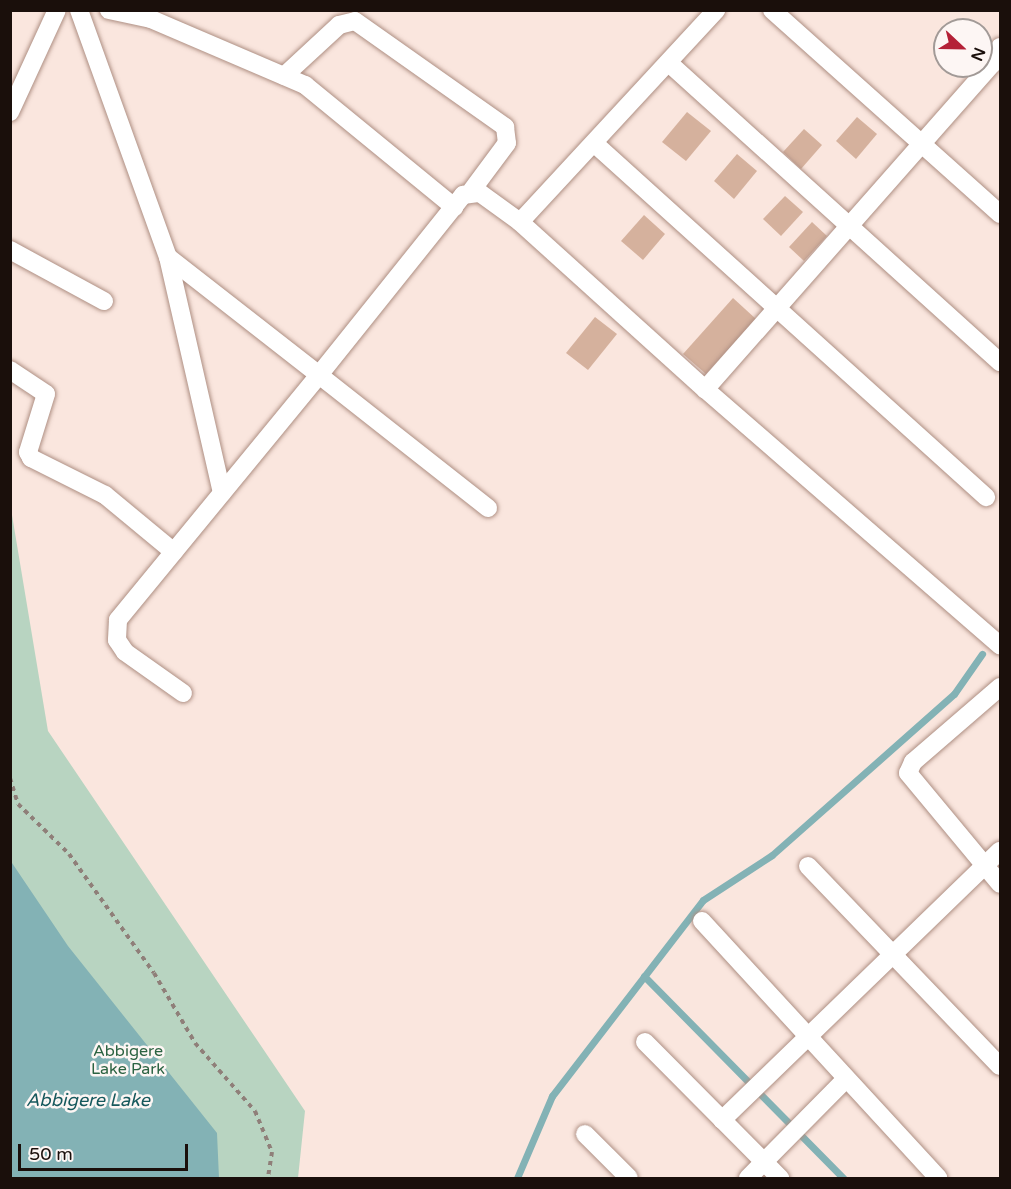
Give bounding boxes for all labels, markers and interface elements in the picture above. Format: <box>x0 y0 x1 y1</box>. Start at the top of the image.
north arrow <box>933 18 993 78</box>
text: N <box>966 44 990 64</box>
park label: Abbigere Lake Park <box>91 1041 165 1079</box>
water label: Abbigere Lake <box>26 1089 150 1111</box>
scale bar <box>21 1132 190 1170</box>
text: 50 m <box>29 1143 73 1165</box>

